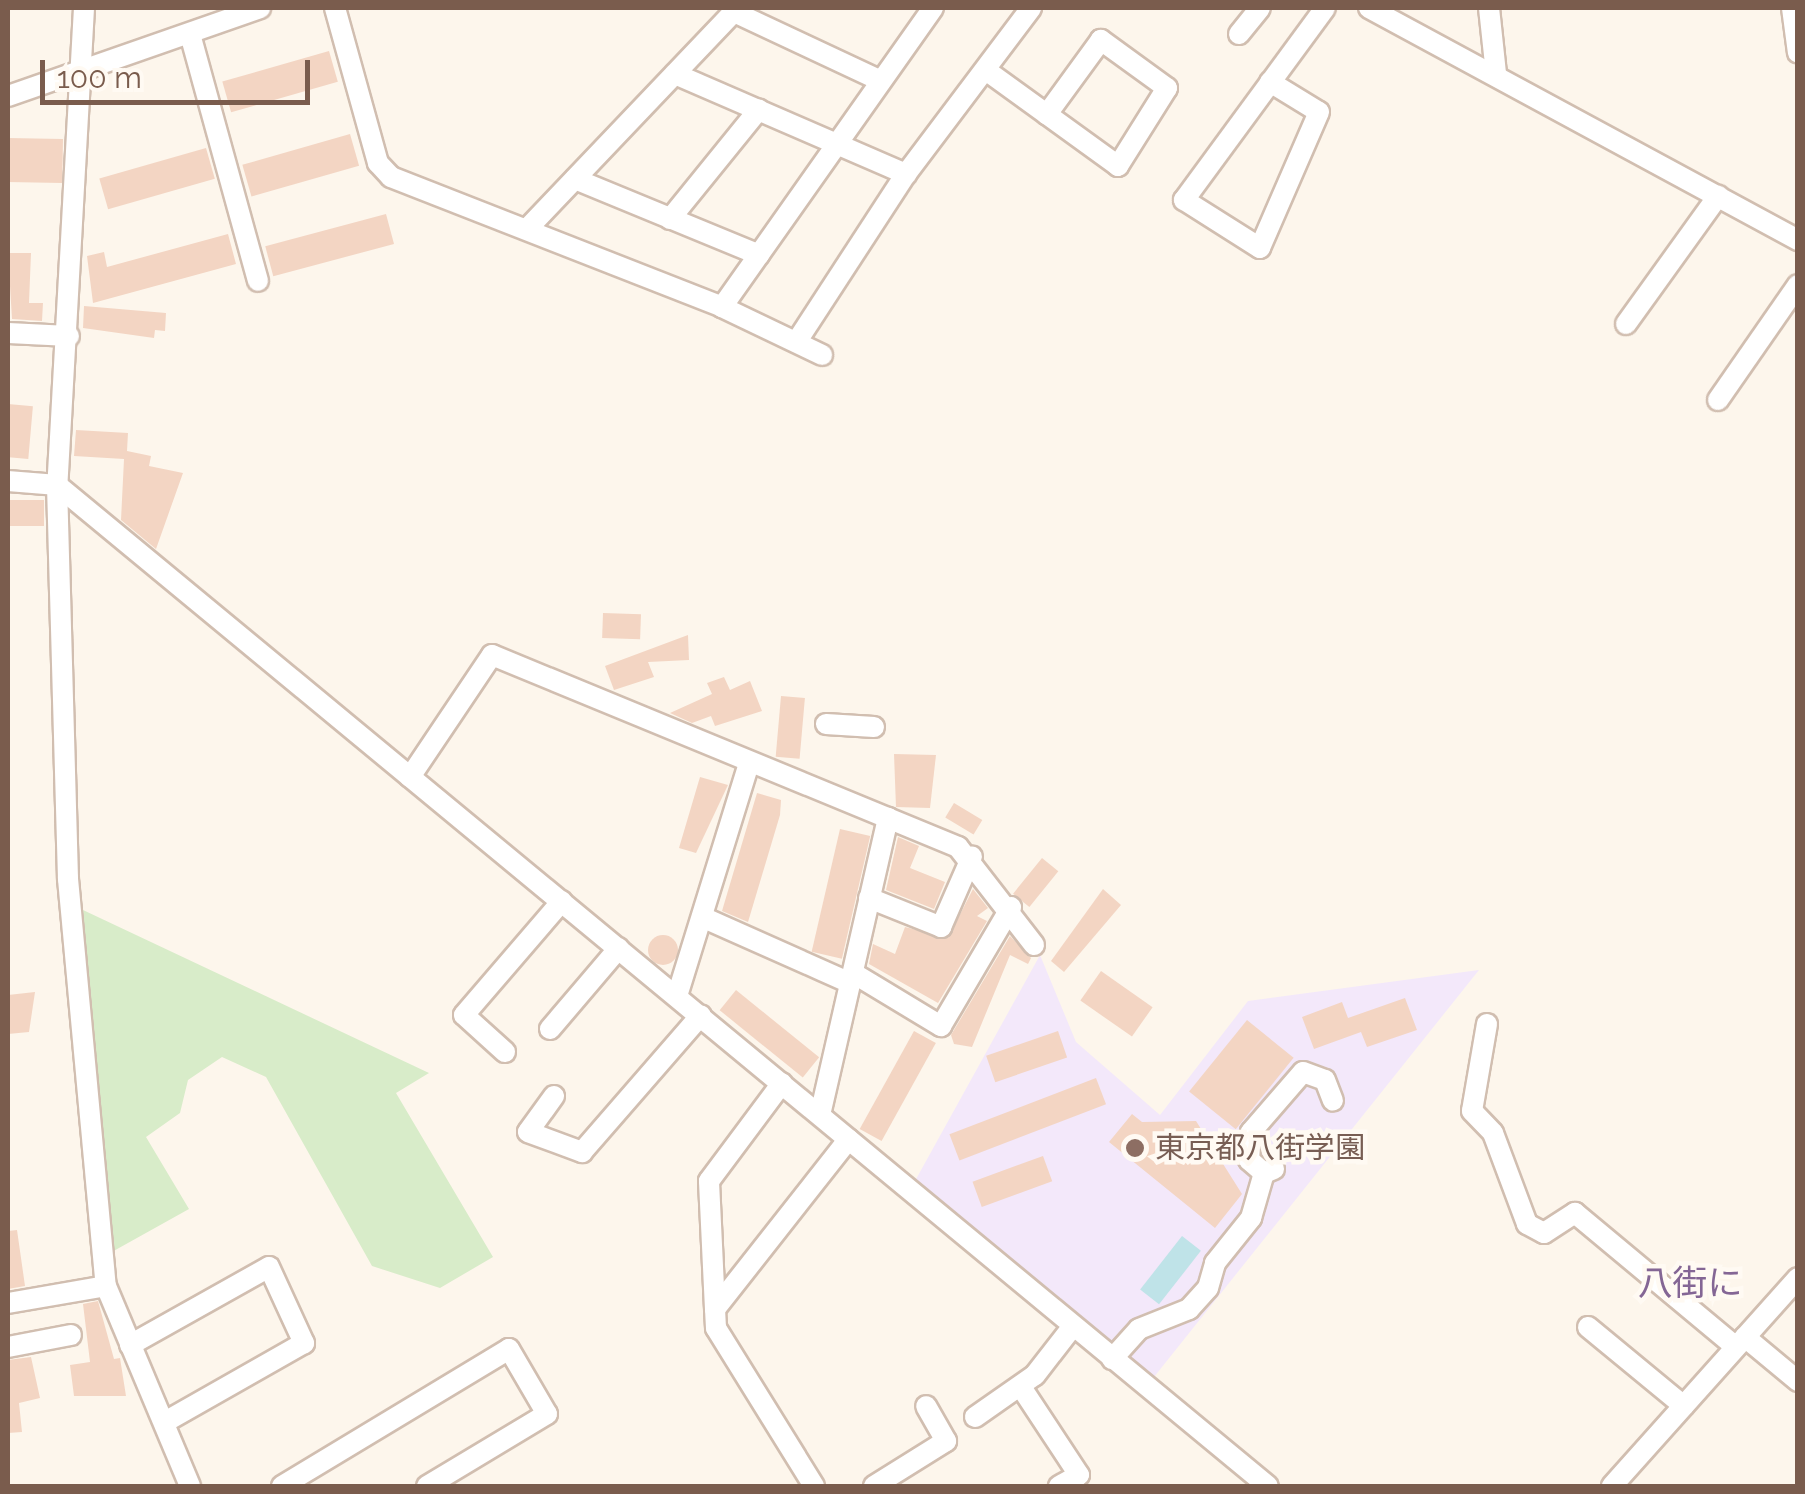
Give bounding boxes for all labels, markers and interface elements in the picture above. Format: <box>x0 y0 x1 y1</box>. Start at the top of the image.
scale bar <box>45 40 315 102</box>
text: 100 m <box>57 60 142 95</box>
place label: 東京都八街学園 <box>1155 1130 1365 1166</box>
marker: 東京都八街学園 <box>1124 1137 1146 1159</box>
district label: 八街に <box>1638 1262 1742 1304</box>

